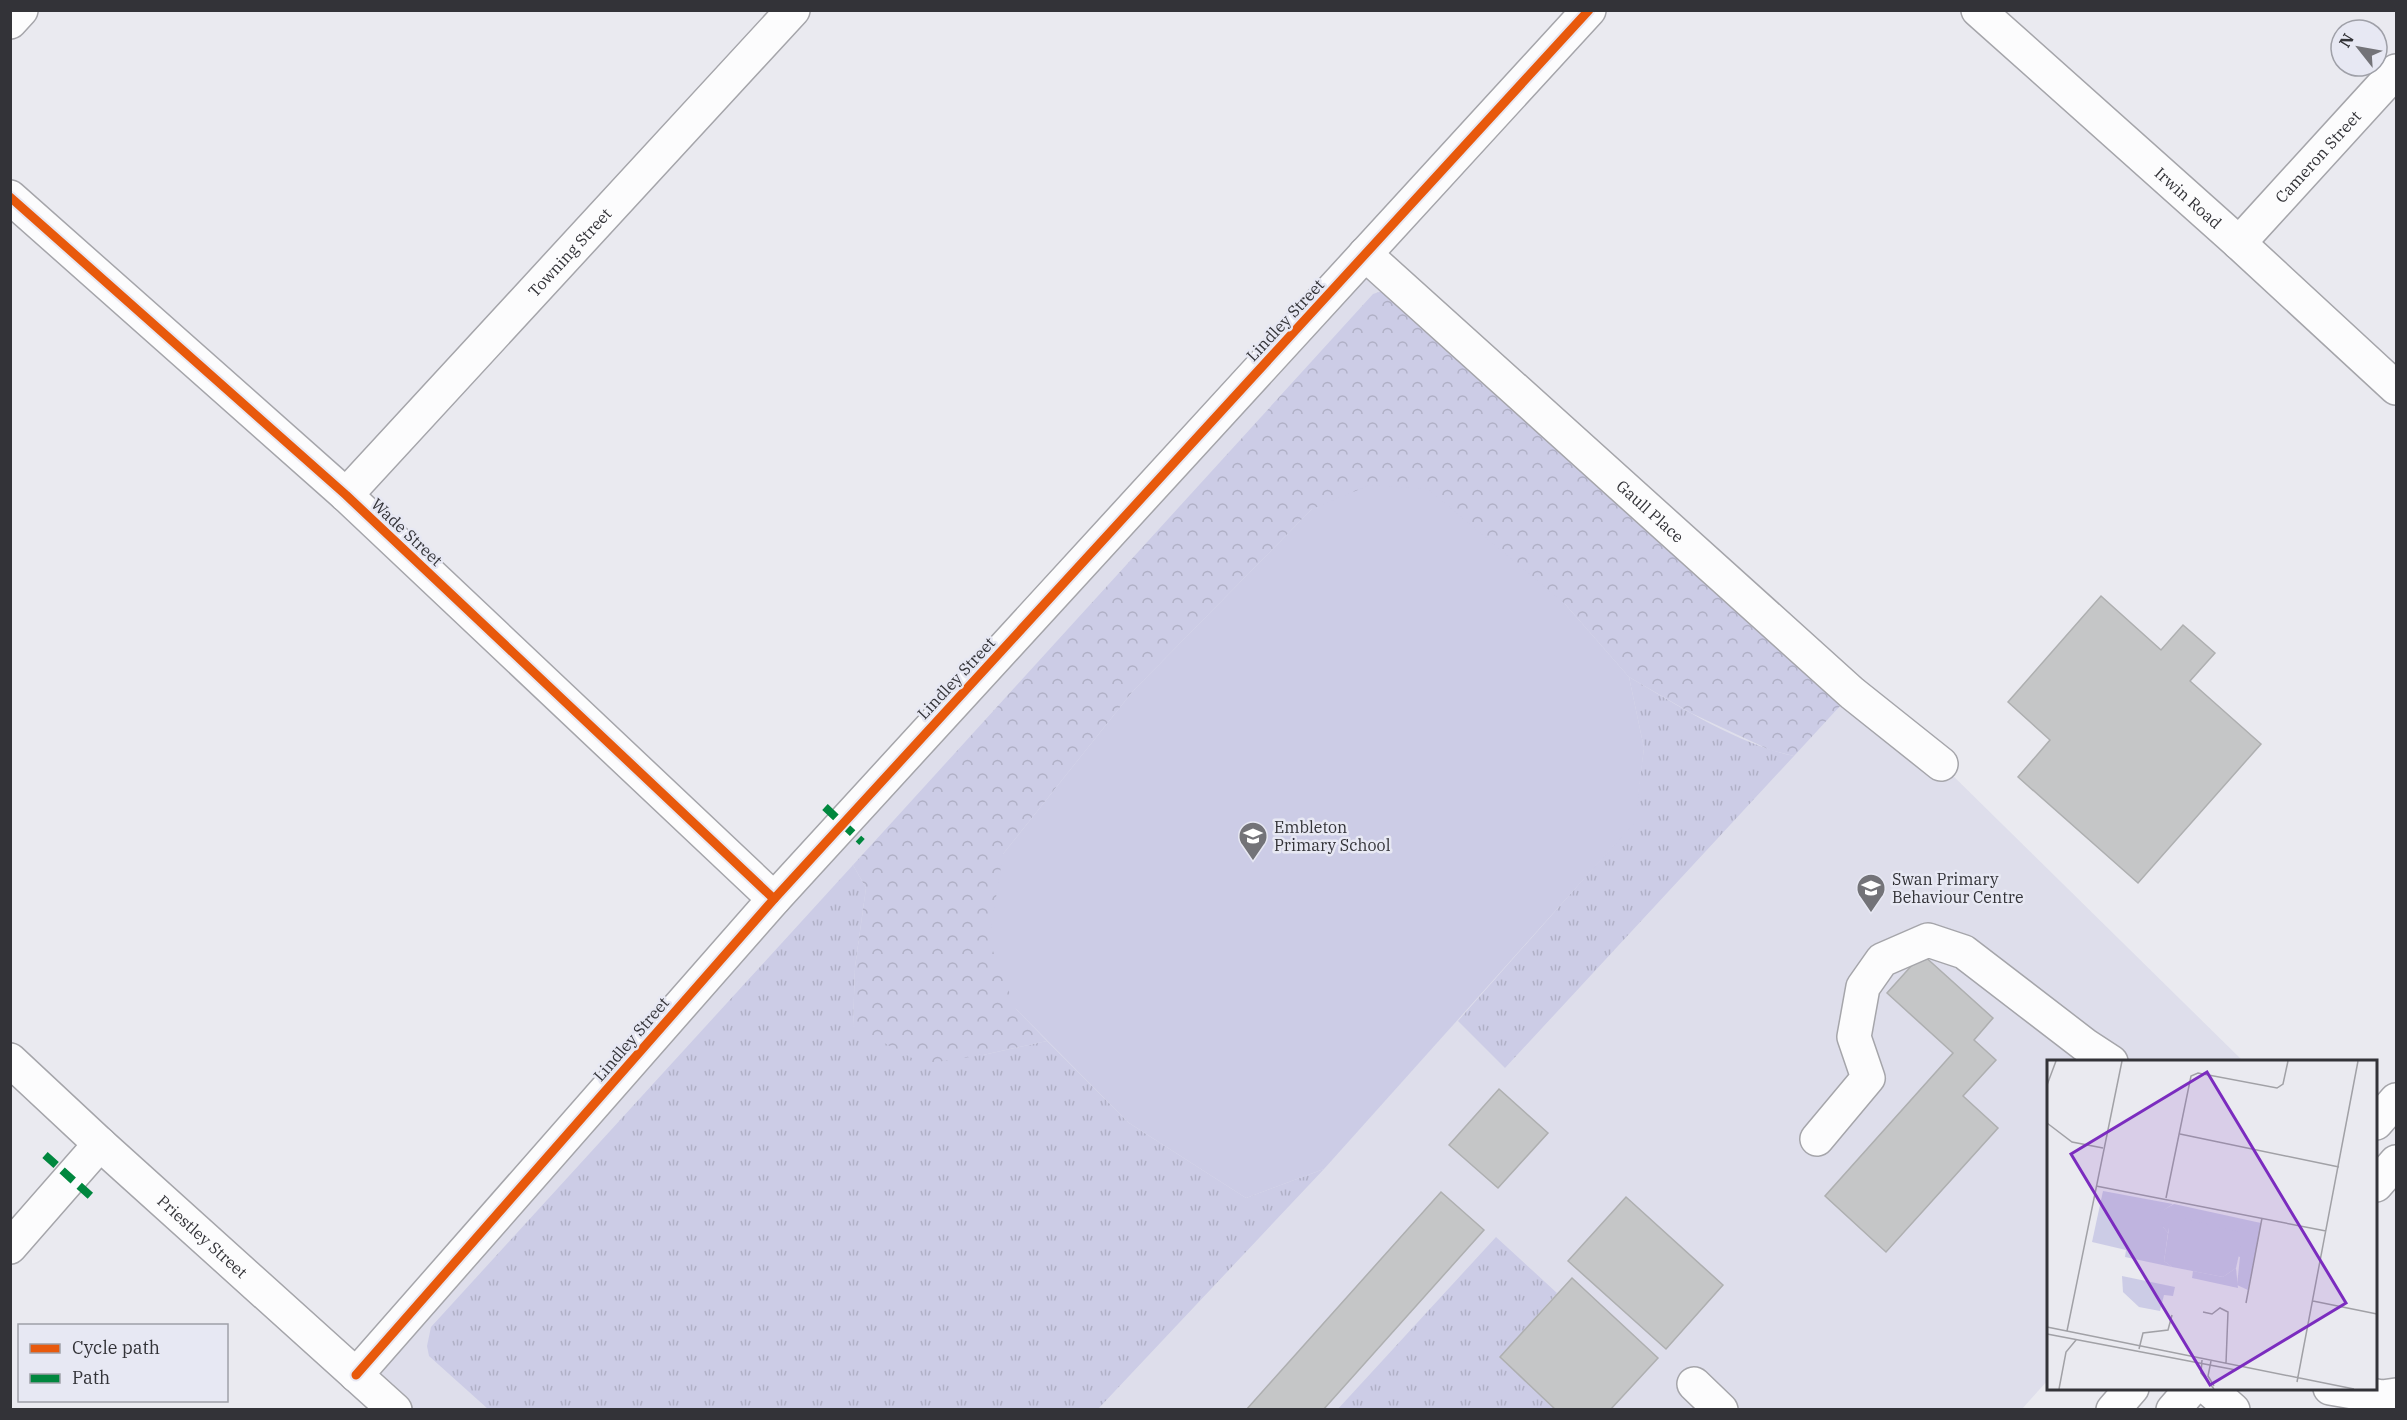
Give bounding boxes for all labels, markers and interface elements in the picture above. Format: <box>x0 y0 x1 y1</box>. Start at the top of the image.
north arrow <box>2329 18 2389 78</box>
text: N <box>2334 30 2358 51</box>
street label: Cameron Street <box>2271 106 2365 207</box>
street label: Irwin Road <box>2151 163 2226 233</box>
street label: Towning Street <box>524 203 616 301</box>
street label: Lindley Street <box>1242 275 1328 365</box>
street label: Gaull Place <box>1612 476 1688 547</box>
street label: Wade Street <box>367 494 447 570</box>
street label: Lindley Street <box>913 633 999 723</box>
place label: Embleton Primary School <box>1274 817 1391 855</box>
school or university icon: Embleton Primary School <box>1237 820 1269 862</box>
place label: Swan Primary Behaviour Centre <box>1892 869 2023 907</box>
school or university icon: Swan Primary Behaviour Centre <box>1855 872 1887 914</box>
street label: Lindley Street <box>589 993 673 1085</box>
inset map <box>2047 1060 2377 1390</box>
street label: Priestley Street <box>153 1191 252 1282</box>
legend <box>18 1324 228 1402</box>
text: Cycle path <box>72 1336 160 1359</box>
text: Path <box>72 1366 110 1389</box>

